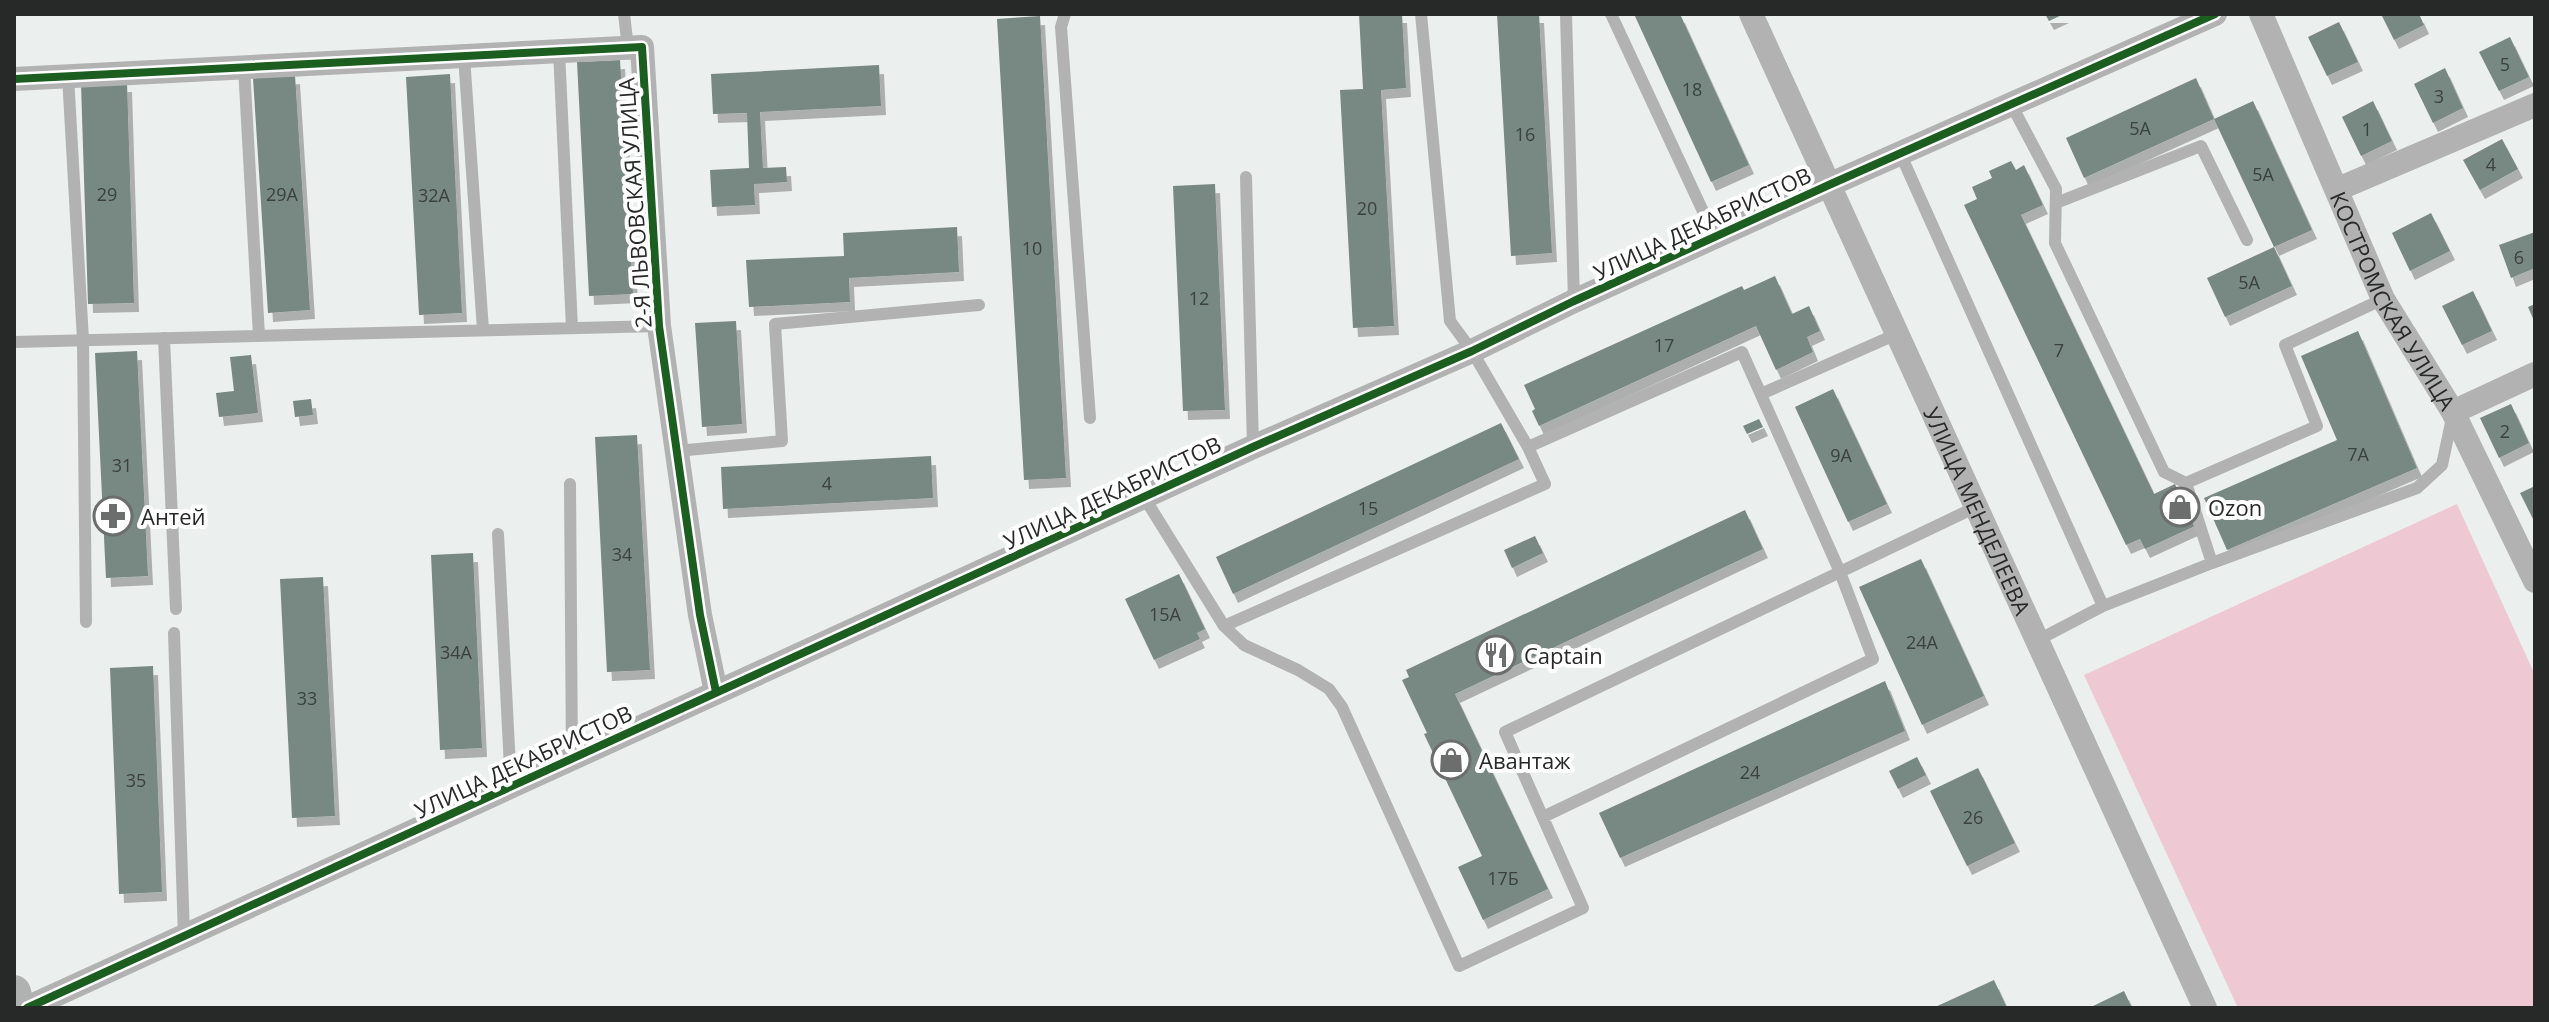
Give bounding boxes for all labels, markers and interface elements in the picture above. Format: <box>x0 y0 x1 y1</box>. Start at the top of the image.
house number: 5 <box>2500 52 2510 76</box>
street label: 2-Я ЛЬВОВСКАЯ УЛИЦА <box>610 77 658 329</box>
house number: 18 <box>1682 77 1702 101</box>
house number: 3 <box>2434 84 2444 108</box>
house number: 5А <box>2129 116 2151 140</box>
house number: 1 <box>2362 117 2372 141</box>
house number: 16 <box>1515 122 1535 146</box>
house number: 4 <box>2486 152 2496 176</box>
street label: УЛИЦА ДЕКАБРИСТОВ <box>1588 159 1816 287</box>
house number: 5А <box>2252 162 2274 186</box>
house number: 29 <box>97 182 117 206</box>
house number: 29А <box>266 182 299 206</box>
house number: 32А <box>418 183 451 207</box>
street label: КОСТРОМСКАЯ УЛИЦА <box>2324 187 2463 416</box>
house number: 20 <box>1357 196 1377 220</box>
house number: 10 <box>1022 236 1042 260</box>
house number: 6 <box>2514 245 2524 269</box>
house number: 5А <box>2238 270 2260 294</box>
house number: 12 <box>1189 286 1209 310</box>
house number: 17 <box>1654 333 1674 357</box>
house number: 7 <box>2054 338 2064 362</box>
street label: УЛИЦА МЕНДЕЛЕЕВА <box>1917 402 2038 619</box>
house number: 2 <box>2500 419 2510 443</box>
street label: УЛИЦА ДЕКАБРИСТОВ <box>998 428 1226 556</box>
house number: 7А <box>2347 442 2369 466</box>
house number: 9А <box>1830 443 1852 467</box>
house number: 31 <box>112 453 132 477</box>
house number: 4 <box>822 471 832 495</box>
shop icon: Ozon <box>2159 486 2201 528</box>
place label: Ozon <box>2208 492 2262 522</box>
pharmacy icon: Антей <box>92 495 134 537</box>
house number: 15 <box>1358 496 1378 520</box>
place label: Антей <box>141 501 206 531</box>
house number: 34 <box>612 542 632 566</box>
house number: 15А <box>1149 602 1182 626</box>
house number: 24А <box>1906 630 1939 654</box>
restaurant icon: Captain <box>1475 634 1517 676</box>
house number: 34А <box>440 640 473 664</box>
place label: Captain <box>1524 640 1603 670</box>
house number: 33 <box>297 686 317 710</box>
street label: УЛИЦА ДЕКАБРИСТОВ <box>409 697 637 825</box>
shop icon: Авантаж <box>1430 739 1472 781</box>
place label: Авантаж <box>1479 745 1571 775</box>
house number: 24 <box>1740 760 1760 784</box>
house number: 35 <box>126 768 146 792</box>
house number: 26 <box>1963 805 1983 829</box>
house number: 17Б <box>1487 866 1519 890</box>

